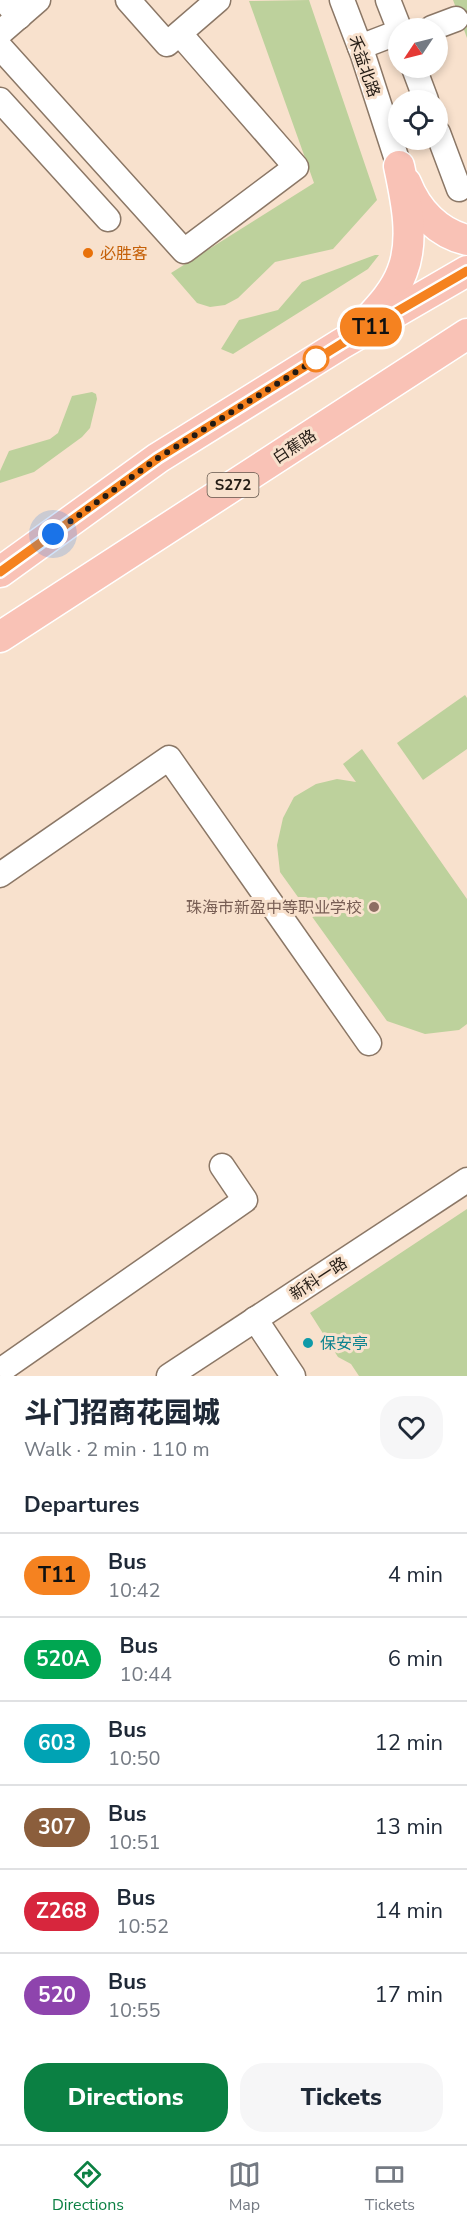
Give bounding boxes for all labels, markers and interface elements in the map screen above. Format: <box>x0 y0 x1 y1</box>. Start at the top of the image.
north arrow <box>388 18 448 78</box>
map controls <box>388 18 448 150</box>
street label: 禾益北路 <box>343 32 385 100</box>
button: locate <box>388 90 448 150</box>
place label: 必胜客 <box>100 243 148 265</box>
marker: 必胜客 <box>81 246 95 260</box>
line badge: T11 <box>336 308 406 346</box>
text: T11 <box>352 313 390 341</box>
unlabelled marker <box>303 346 329 372</box>
street label: 白蕉路 <box>268 425 321 469</box>
road number: S272 <box>208 473 258 497</box>
your location <box>38 519 68 549</box>
place label: 珠海市新盈中等职业学校 <box>186 897 362 919</box>
marker: 珠海市新盈中等职业学校 <box>367 900 381 914</box>
street label: 新科一路 <box>286 1252 351 1305</box>
place label: 保安亭 <box>320 1333 368 1355</box>
marker: 保安亭 <box>301 1336 315 1350</box>
text: 斗门招商花园城 <box>24 1394 220 1432</box>
button: heart <box>380 1396 443 1459</box>
text: Walk · 2 min · 110 m <box>24 1436 210 1463</box>
text: Departures <box>24 1490 139 1520</box>
text: Bus <box>108 1547 147 1577</box>
text: 4 min <box>388 1560 443 1590</box>
text: T11 <box>38 1561 76 1589</box>
text: 10:42 <box>108 1577 161 1604</box>
text: Bus <box>119 1631 158 1661</box>
text: 6 min <box>388 1644 443 1674</box>
text: 520A <box>36 1645 89 1673</box>
text: 10:44 <box>119 1661 172 1688</box>
text: Bus <box>108 1715 147 1745</box>
text: 12 min <box>375 1728 443 1758</box>
text: 603 <box>38 1729 76 1757</box>
text: 10:50 <box>108 1745 161 1772</box>
text: Bus <box>108 1799 147 1829</box>
text: 13 min <box>375 1812 443 1842</box>
text: 307 <box>38 1813 76 1841</box>
text: 10:51 <box>108 1829 161 1856</box>
text: Bus <box>117 1883 155 1913</box>
text: 14 min <box>375 1896 443 1926</box>
text: Z268 <box>36 1897 87 1925</box>
text: 10:52 <box>117 1913 169 1940</box>
text: Bus <box>108 1967 147 1997</box>
text: 17 min <box>375 1980 443 2010</box>
text: 520 <box>38 1981 76 2009</box>
text: 10:55 <box>108 1997 161 2024</box>
button: Directions <box>24 2063 228 2132</box>
button: Tickets <box>240 2063 443 2132</box>
tab: Directions <box>52 2158 124 2216</box>
tab: Map <box>228 2158 261 2216</box>
tab: Tickets <box>365 2158 415 2216</box>

